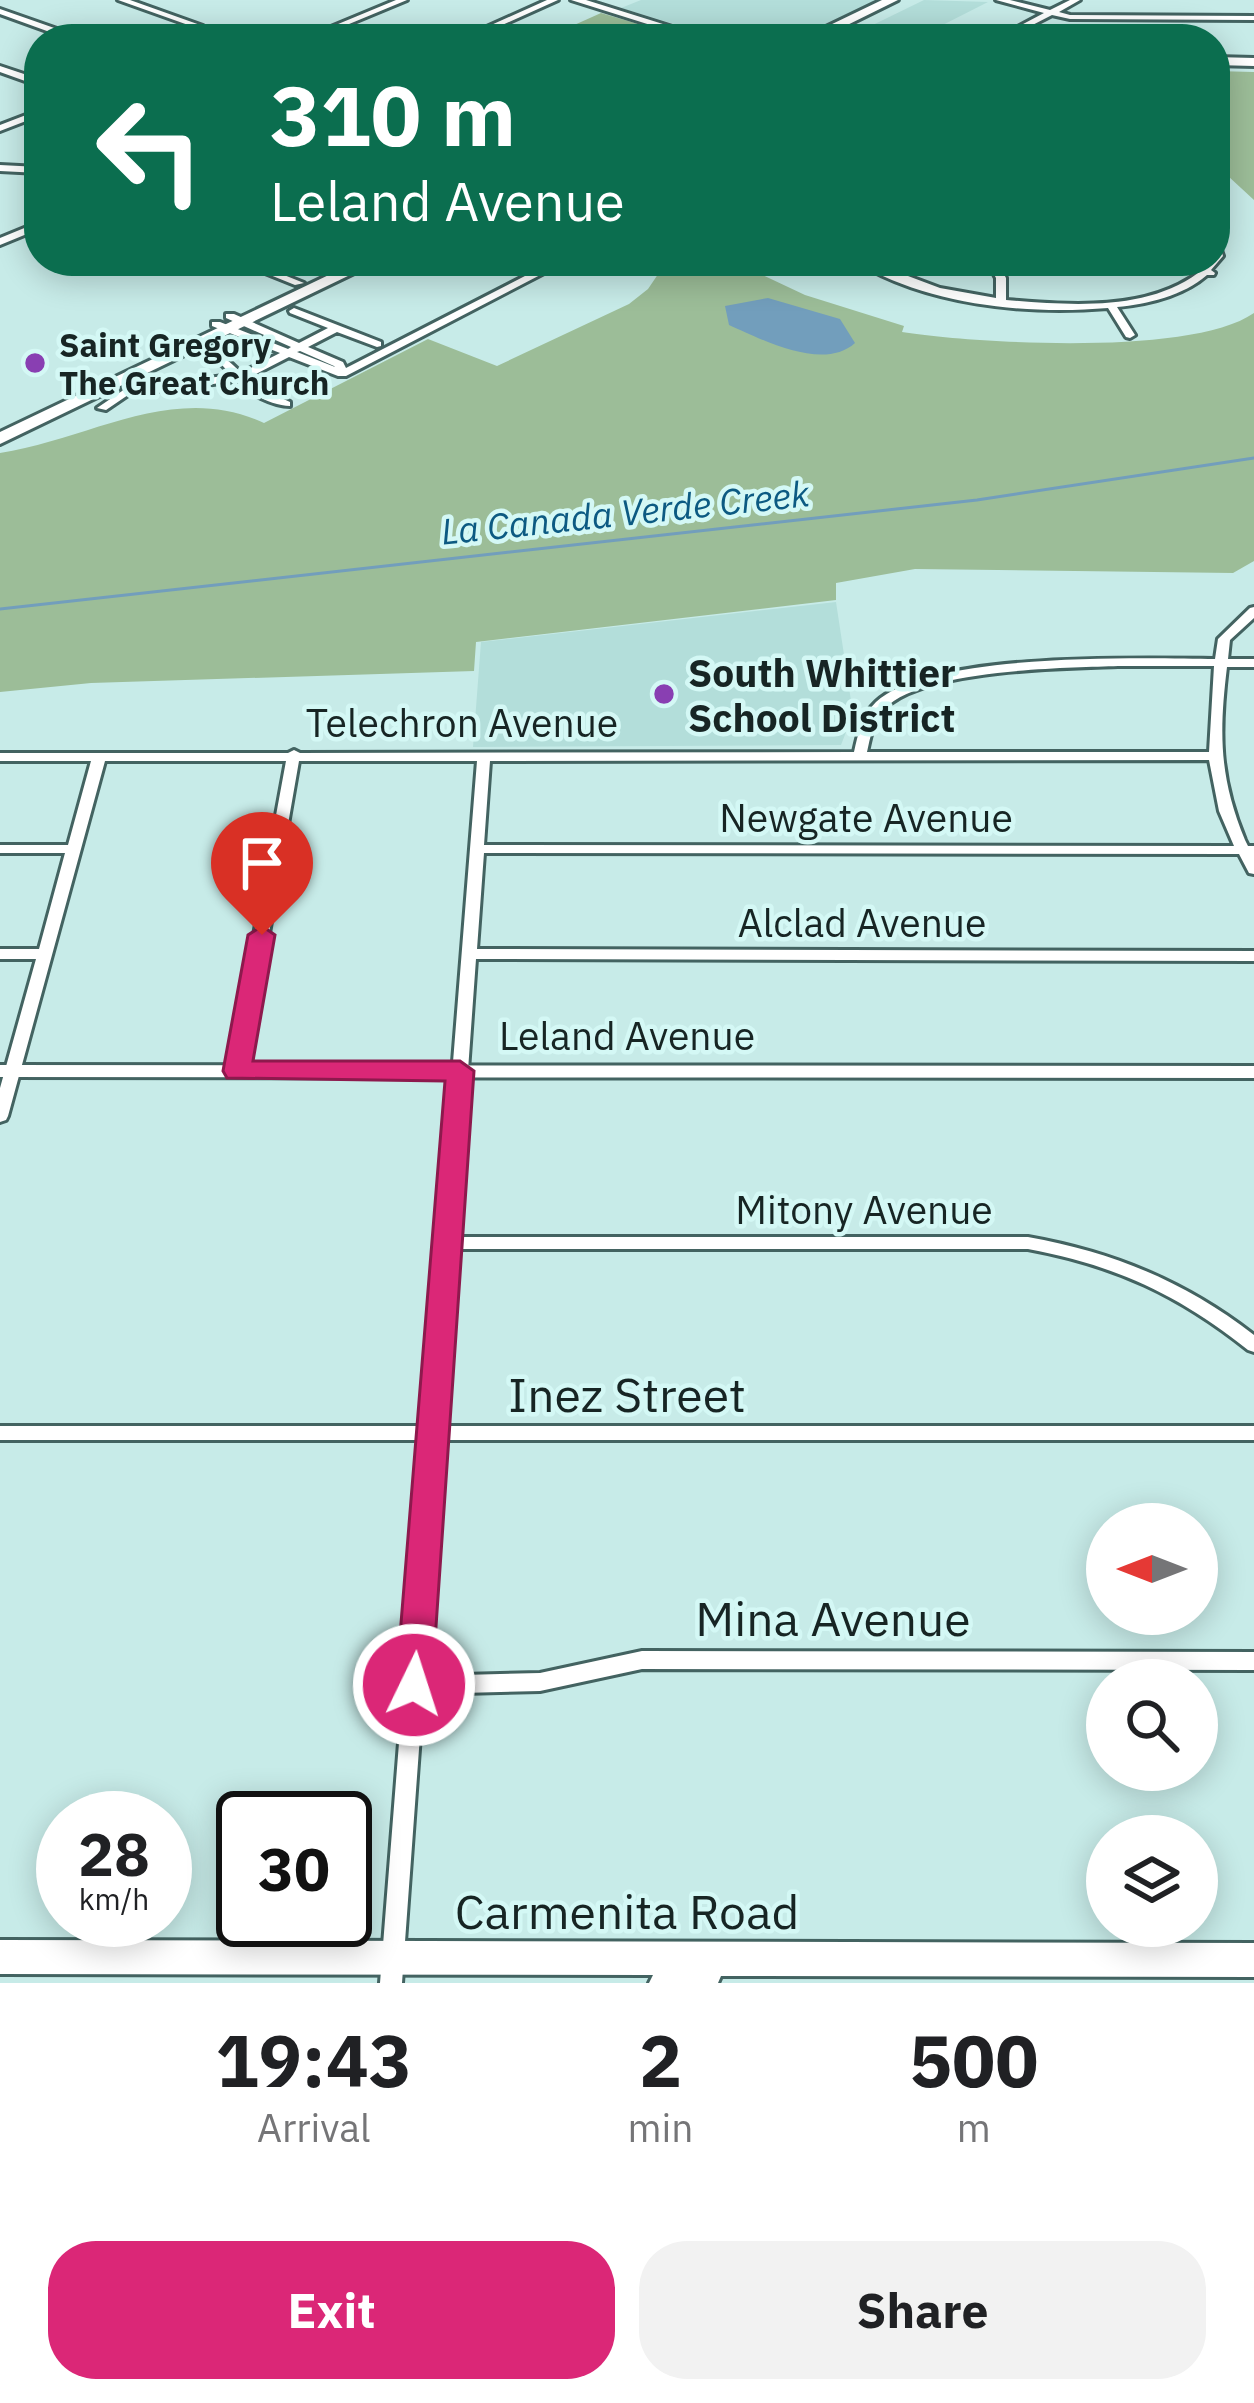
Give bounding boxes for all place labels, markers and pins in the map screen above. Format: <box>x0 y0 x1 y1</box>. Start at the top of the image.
place label: Saint Gregory The Great Church <box>59 323 329 404</box>
marker: Saint Gregory The Great Church <box>22 350 48 376</box>
place label: South Whittier School District <box>688 647 956 743</box>
marker: South Whittier School District <box>651 681 677 707</box>
pin <box>211 812 313 935</box>

